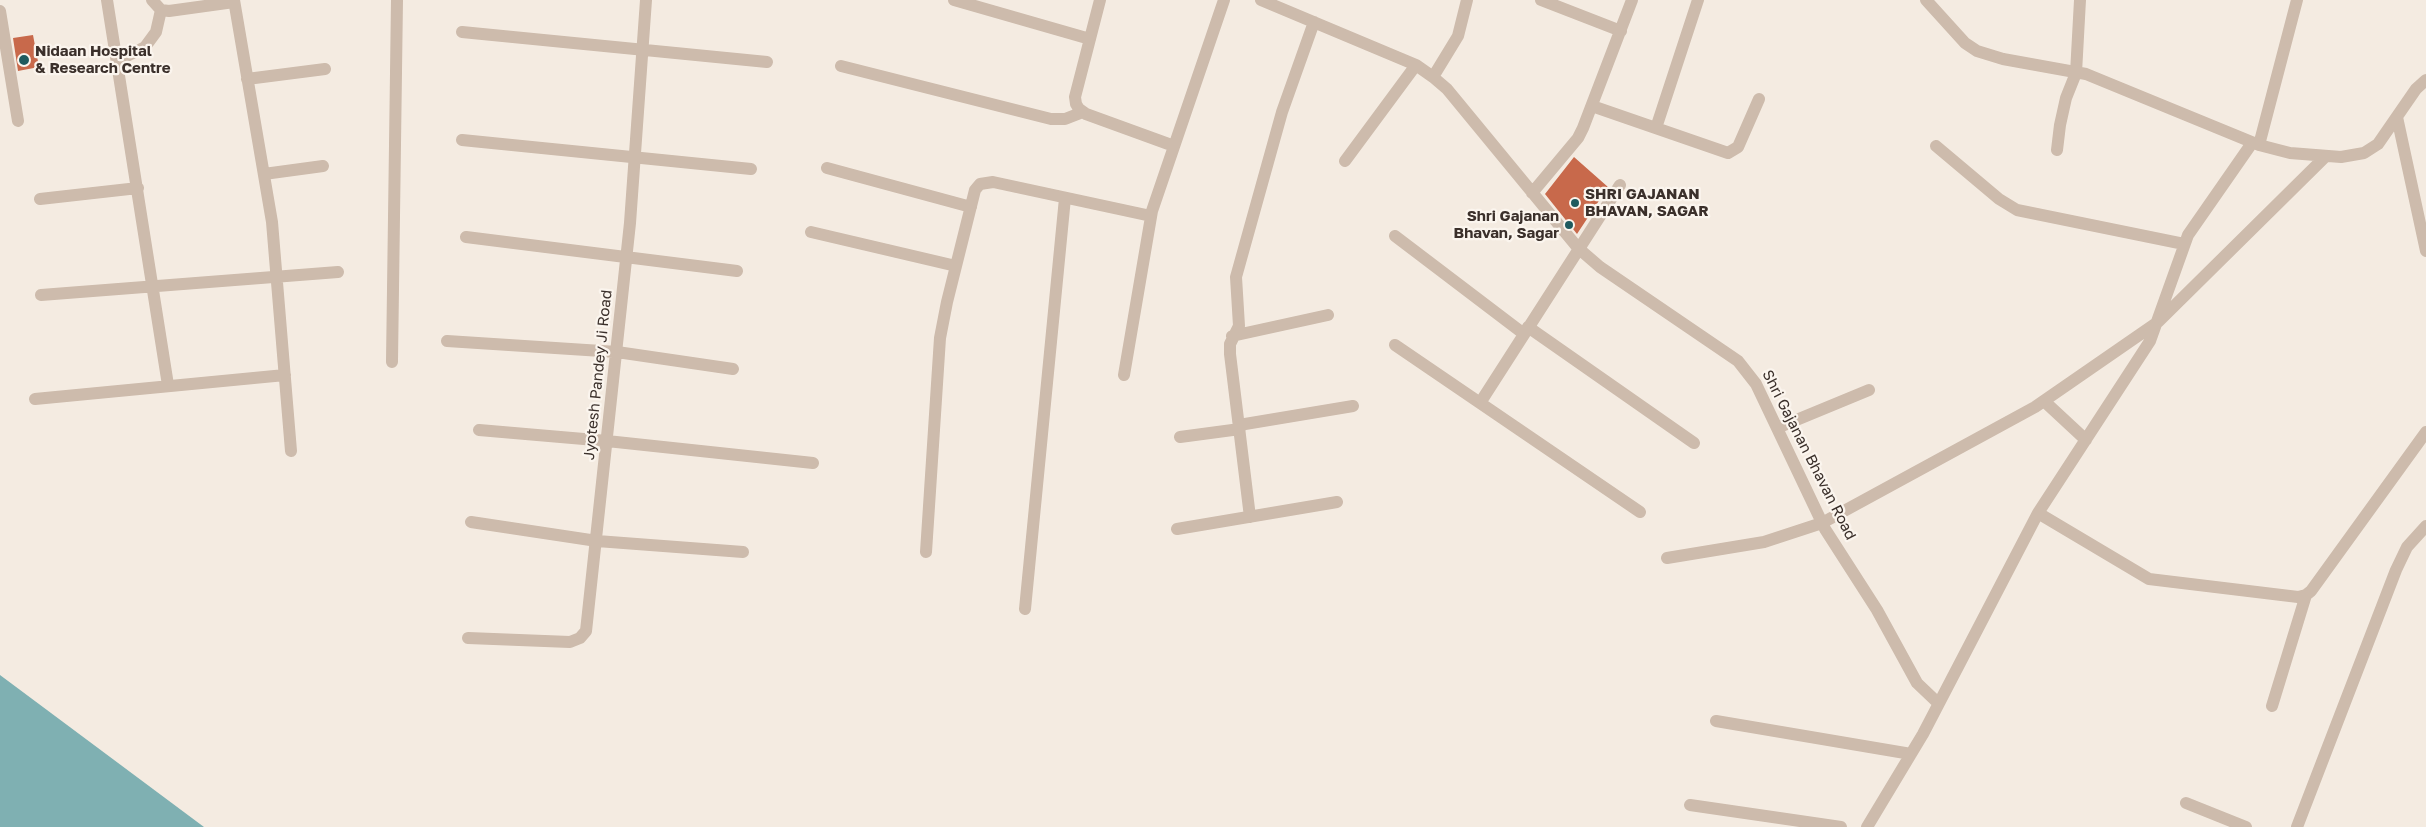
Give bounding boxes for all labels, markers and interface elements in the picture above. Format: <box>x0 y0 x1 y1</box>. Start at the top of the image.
place label: Nidaan Hospital & Research Centre <box>35 42 171 77</box>
marker: Nidaan Hospital & Research Centre <box>17 53 31 67</box>
place label: SHRI GAJANAN BHAVAN, SAGAR <box>1585 185 1709 220</box>
marker: SHRI GAJANAN BHAVAN, SAGAR <box>1569 197 1581 209</box>
place label: Shri Gajanan Bhavan, Sagar <box>1454 207 1559 242</box>
marker: Shri Gajanan Bhavan, Sagar <box>1563 219 1575 231</box>
street label: Jyotesh Pandey Ji Road <box>580 289 616 461</box>
street label: Shri Gajanan Bhavan Road <box>1758 367 1860 543</box>

